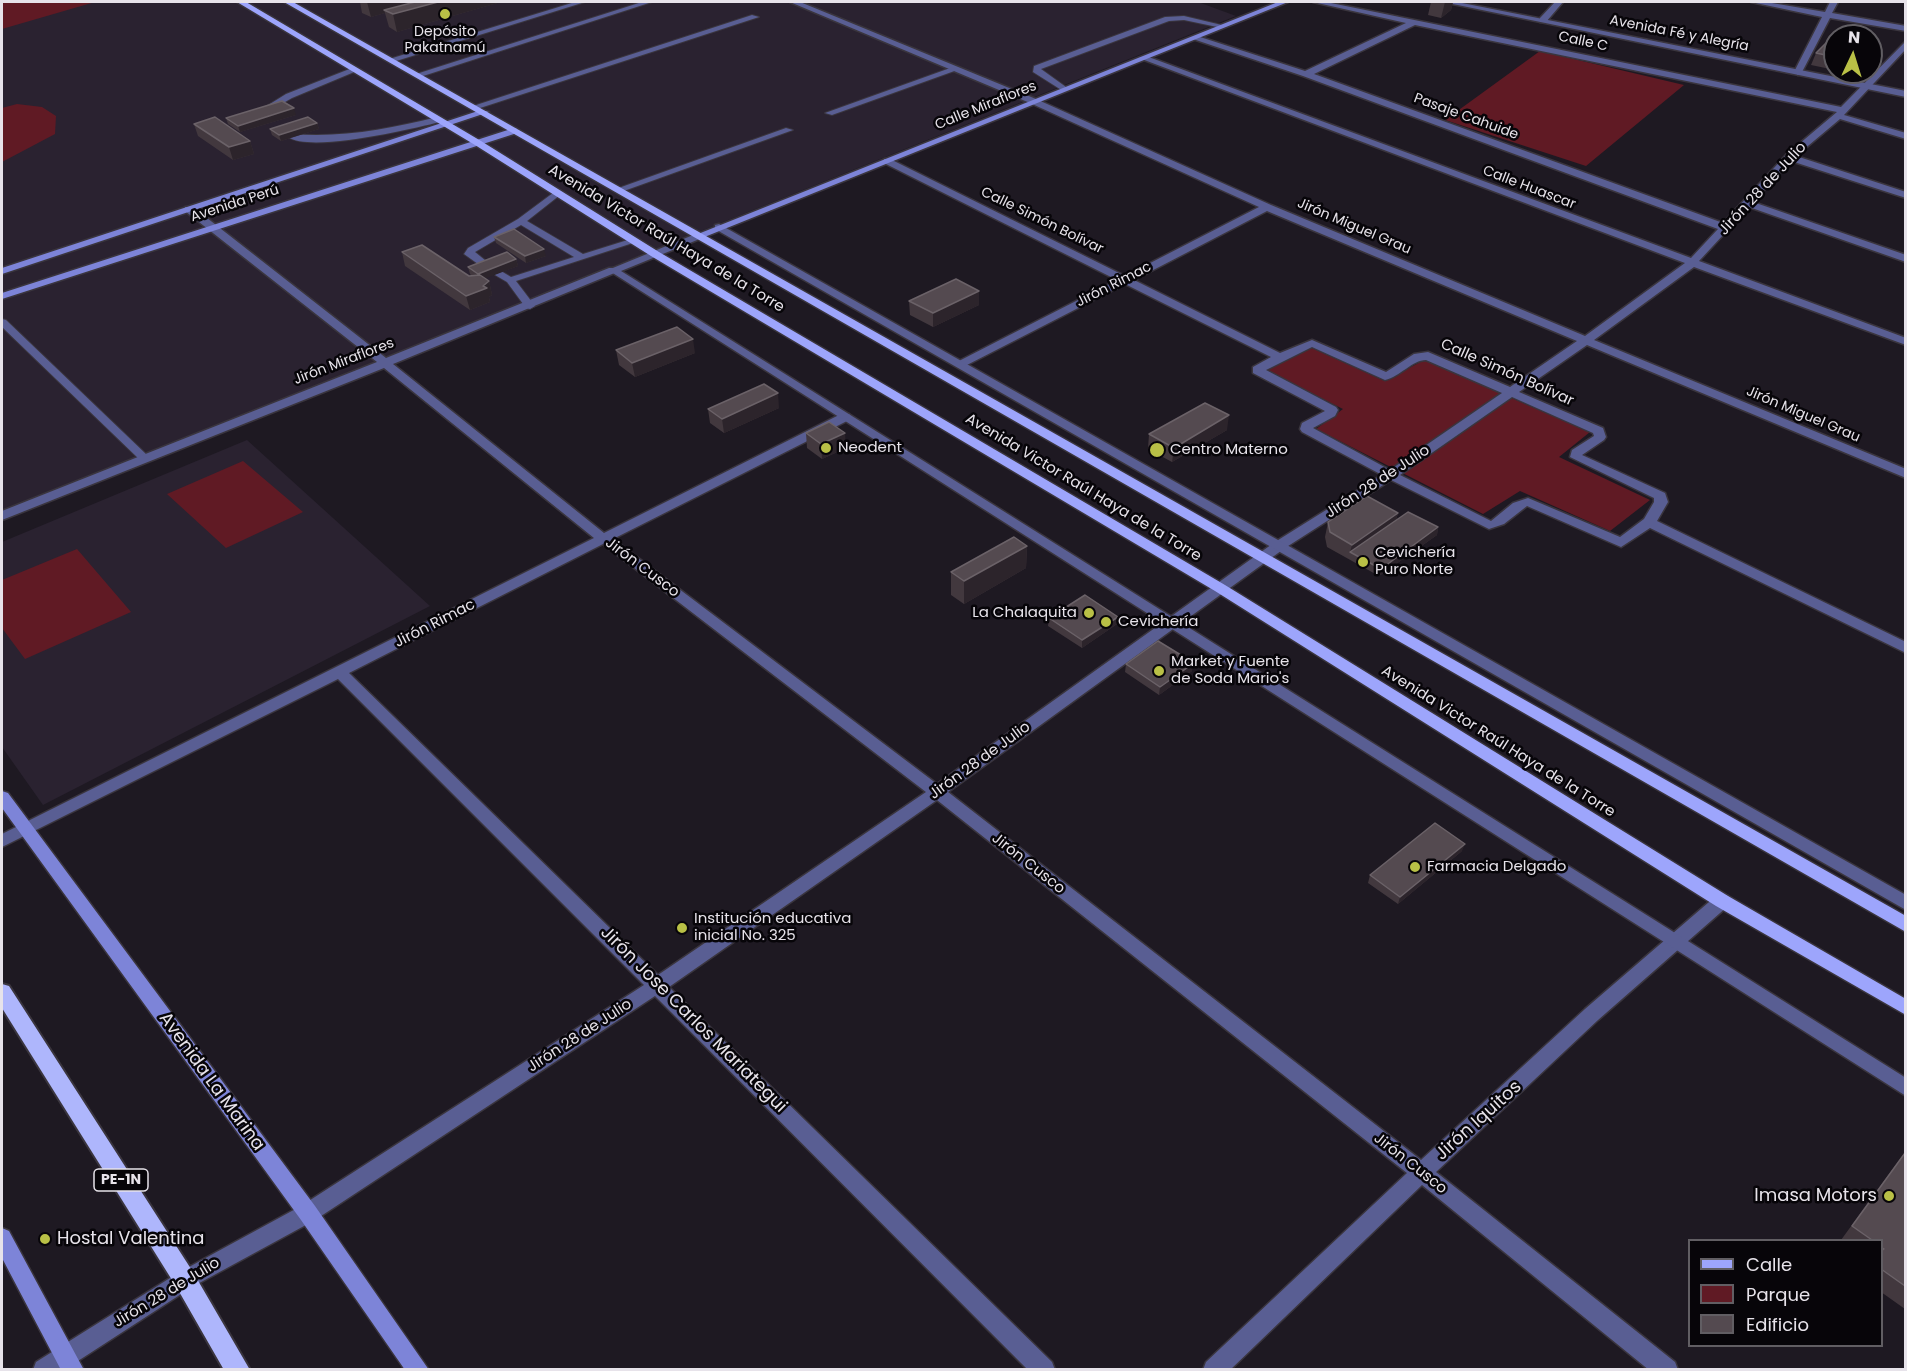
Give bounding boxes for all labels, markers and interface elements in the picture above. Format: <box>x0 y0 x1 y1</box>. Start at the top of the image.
marker: Depósito Pakatnamú <box>438 7 452 21</box>
street label: Avenida Fé y Alegría <box>1608 12 1750 56</box>
place label: Depósito Pakatnamú <box>404 24 486 56</box>
north arrow <box>1823 24 1883 84</box>
text: N <box>1847 26 1861 49</box>
street label: Calle C <box>1557 29 1609 55</box>
street label: Calle Miraflores <box>933 78 1039 134</box>
street label: Pasaje Cahuide <box>1411 90 1521 144</box>
street label: Jirón 28 de Julio <box>1715 139 1811 239</box>
street label: Avenida Victor Raúl Haya de la Torre <box>545 161 787 317</box>
street label: Calle Huascar <box>1480 163 1578 213</box>
street label: Avenida Perú <box>189 182 281 226</box>
street label: Calle Simón Bolívar <box>978 184 1106 258</box>
street label: Jirón Miguel Grau <box>1295 195 1413 259</box>
street label: Jirón Rimac <box>1074 259 1154 311</box>
street label: Jirón Miraflores <box>291 335 397 389</box>
street label: Calle Simón Bolívar <box>1438 336 1576 410</box>
street label: Jirón Miguel Grau <box>1744 383 1862 447</box>
street label: Avenida Victor Raúl Haya de la Torre <box>962 410 1204 566</box>
place label: Neodent <box>838 439 902 457</box>
marker: Neodent <box>819 441 833 455</box>
marker: Centro Materno <box>1148 441 1166 459</box>
place label: Centro Materno <box>1170 441 1288 459</box>
street label: Jirón 28 de Julio <box>1323 442 1433 522</box>
street label: Jirón Cusco <box>601 534 683 602</box>
place label: Cevichería Puro Norte <box>1375 544 1455 579</box>
marker: Cevichería Puro Norte <box>1356 555 1370 569</box>
street label: Jirón Rimac <box>392 596 478 652</box>
place label: La Chalaquita <box>972 604 1077 622</box>
marker: La Chalaquita <box>1082 606 1096 620</box>
place label: Cevichería <box>1118 613 1198 631</box>
marker: Cevichería <box>1099 615 1113 629</box>
place label: Market y Fuente de Soda Mario's <box>1171 653 1289 688</box>
street label: Avenida Victor Raúl Haya de la Torre <box>1378 662 1618 822</box>
marker: Market y Fuente de Soda Mario's <box>1152 664 1166 678</box>
street label: Jirón 28 de Julio <box>926 718 1034 804</box>
street label: Jirón Cusco <box>988 830 1068 898</box>
place label: Farmacia Delgado <box>1427 858 1566 876</box>
marker: Farmacia Delgado <box>1408 860 1422 874</box>
place label: Institución educativa inicial No. 325 <box>694 910 851 945</box>
marker: Institución educativa inicial No. 325 <box>675 921 689 935</box>
street label: Jirón Jose Carlos Mariategui <box>595 922 791 1118</box>
street label: Jirón 28 de Julio <box>525 996 635 1076</box>
street label: Avenida La Marina <box>154 1009 268 1155</box>
street label: Jirón Iquitos <box>1431 1077 1527 1165</box>
street label: Jirón Cusco <box>1370 1130 1450 1198</box>
road number: PE-1N <box>94 1169 148 1191</box>
place label: Imasa Motors <box>1754 1185 1877 1207</box>
marker: Imasa Motors <box>1882 1189 1896 1203</box>
place label: Hostal Valentina <box>57 1228 204 1250</box>
marker: Hostal Valentina <box>38 1232 52 1246</box>
legend <box>1688 1239 1883 1347</box>
text: Calle <box>1746 1252 1792 1277</box>
street label: Jirón 28 de Julio <box>111 1254 223 1332</box>
text: Parque <box>1746 1282 1810 1307</box>
text: Edificio <box>1746 1312 1809 1337</box>

